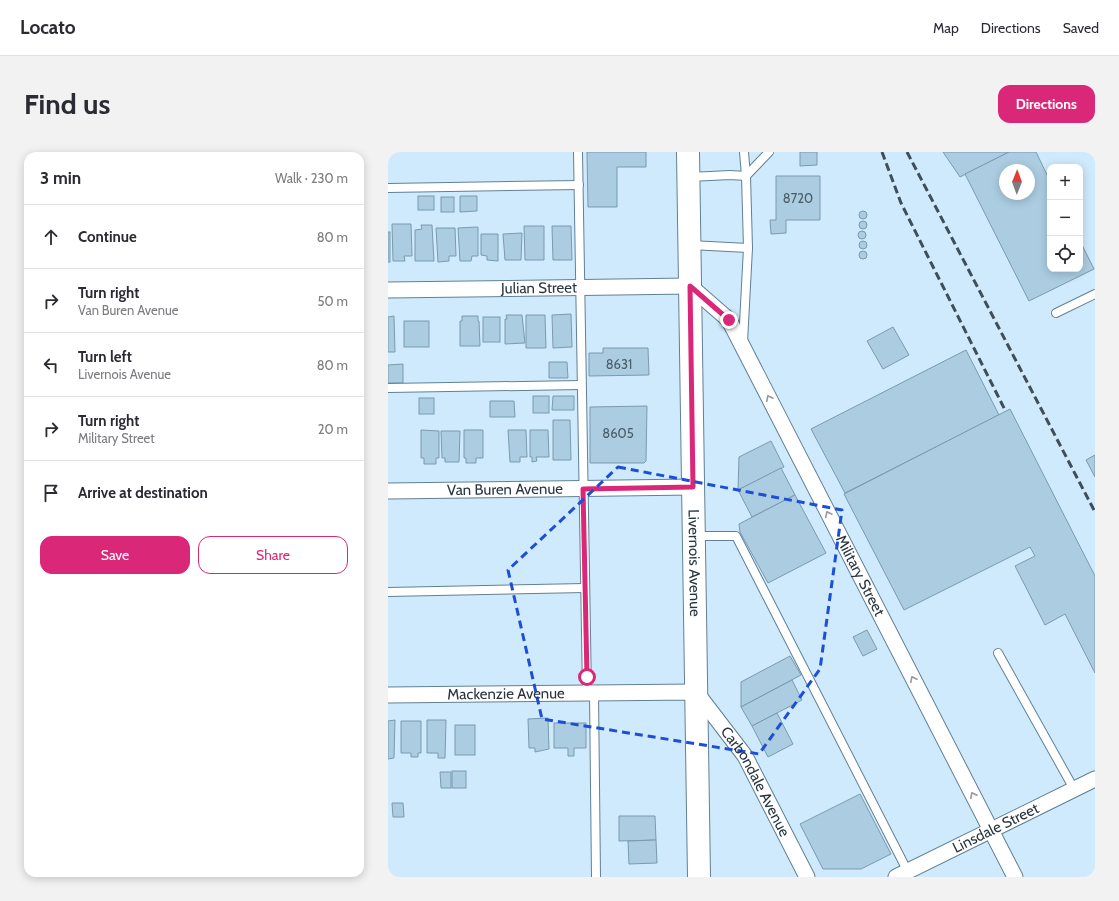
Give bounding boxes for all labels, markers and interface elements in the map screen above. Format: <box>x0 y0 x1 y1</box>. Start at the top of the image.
text: Locato <box>20 16 76 39</box>
text: Map <box>933 19 959 37</box>
text: Directions <box>981 19 1041 37</box>
text: Saved <box>1063 19 1099 37</box>
button: Directions <box>998 85 1095 123</box>
text: Find us <box>24 87 110 121</box>
north arrow <box>999 164 1035 200</box>
map controls <box>1047 164 1083 272</box>
button: + <box>1047 164 1083 200</box>
text: 3 min <box>40 168 81 188</box>
text: Walk · 230 m <box>275 170 348 186</box>
house number: 8720 <box>783 190 813 206</box>
button: − <box>1047 200 1083 236</box>
icon: ahead <box>40 226 62 248</box>
text: Continue <box>78 228 137 246</box>
text: 80 m <box>317 229 348 245</box>
button: locate <box>1047 236 1083 272</box>
street label: Julian Street <box>500 278 577 298</box>
text: Turn right <box>78 284 139 302</box>
icon: right <box>40 290 62 312</box>
text: 50 m <box>318 293 348 309</box>
text: Van Buren Avenue <box>78 302 178 318</box>
route end <box>720 311 738 329</box>
text: Turn left <box>78 348 132 366</box>
icon: left <box>40 354 62 376</box>
house number: 8631 <box>606 356 632 372</box>
text: 80 m <box>317 357 348 373</box>
text: Livernois Avenue <box>78 366 171 382</box>
one-way arrow <box>766 395 774 402</box>
text: Turn right <box>78 412 139 430</box>
icon: right <box>40 418 62 440</box>
text: 20 m <box>318 421 348 437</box>
house number: 8605 <box>602 425 634 441</box>
text: Military Street <box>78 430 155 446</box>
street label: Van Buren Avenue <box>447 480 563 499</box>
icon: arrive <box>40 482 62 504</box>
text: Arrive at destination <box>78 484 208 502</box>
street label: Livernois Avenue <box>684 509 704 617</box>
one-way arrow <box>826 510 833 518</box>
street label: Military Street <box>832 532 888 619</box>
button: Save <box>40 536 190 574</box>
button: Share <box>198 536 348 574</box>
route start <box>578 668 596 686</box>
one-way arrow <box>911 676 918 683</box>
street label: Mackenzie Avenue <box>447 684 565 703</box>
street label: Carbondale Avenue <box>717 723 794 840</box>
one-way arrow <box>970 791 978 799</box>
street label: Linsdale Street <box>949 799 1042 857</box>

